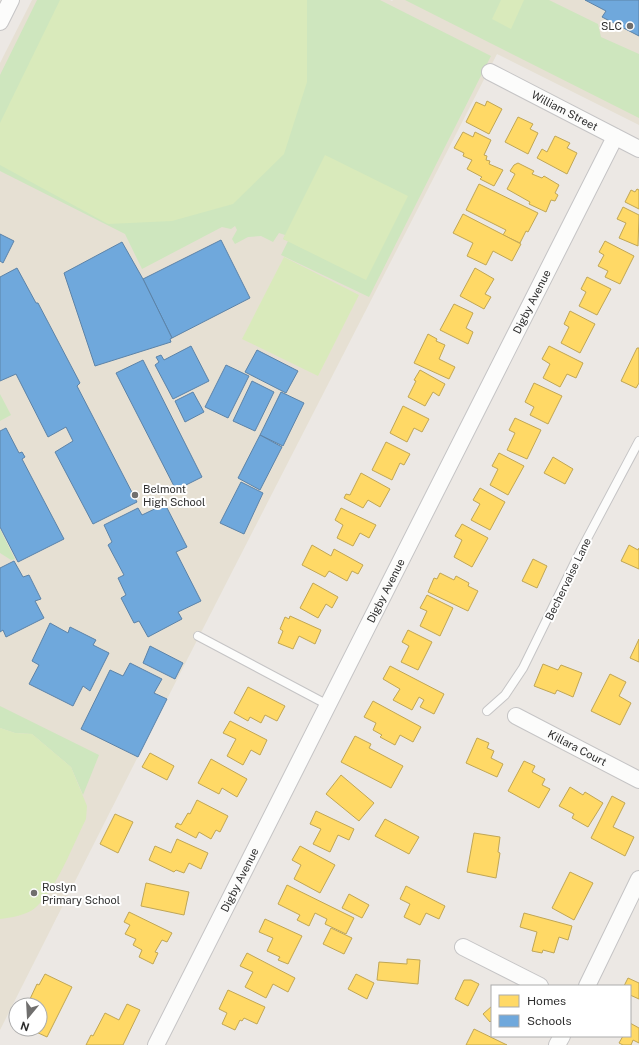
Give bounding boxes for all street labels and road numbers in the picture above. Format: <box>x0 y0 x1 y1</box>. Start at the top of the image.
street label: William Street <box>529 88 600 133</box>
street label: Digby Avenue <box>511 268 553 336</box>
street label: Bechervaise Lane <box>543 536 593 622</box>
street label: Digby Avenue <box>364 557 407 625</box>
street label: Killara Court <box>546 728 609 768</box>
street label: Digby Avenue <box>218 846 261 914</box>

